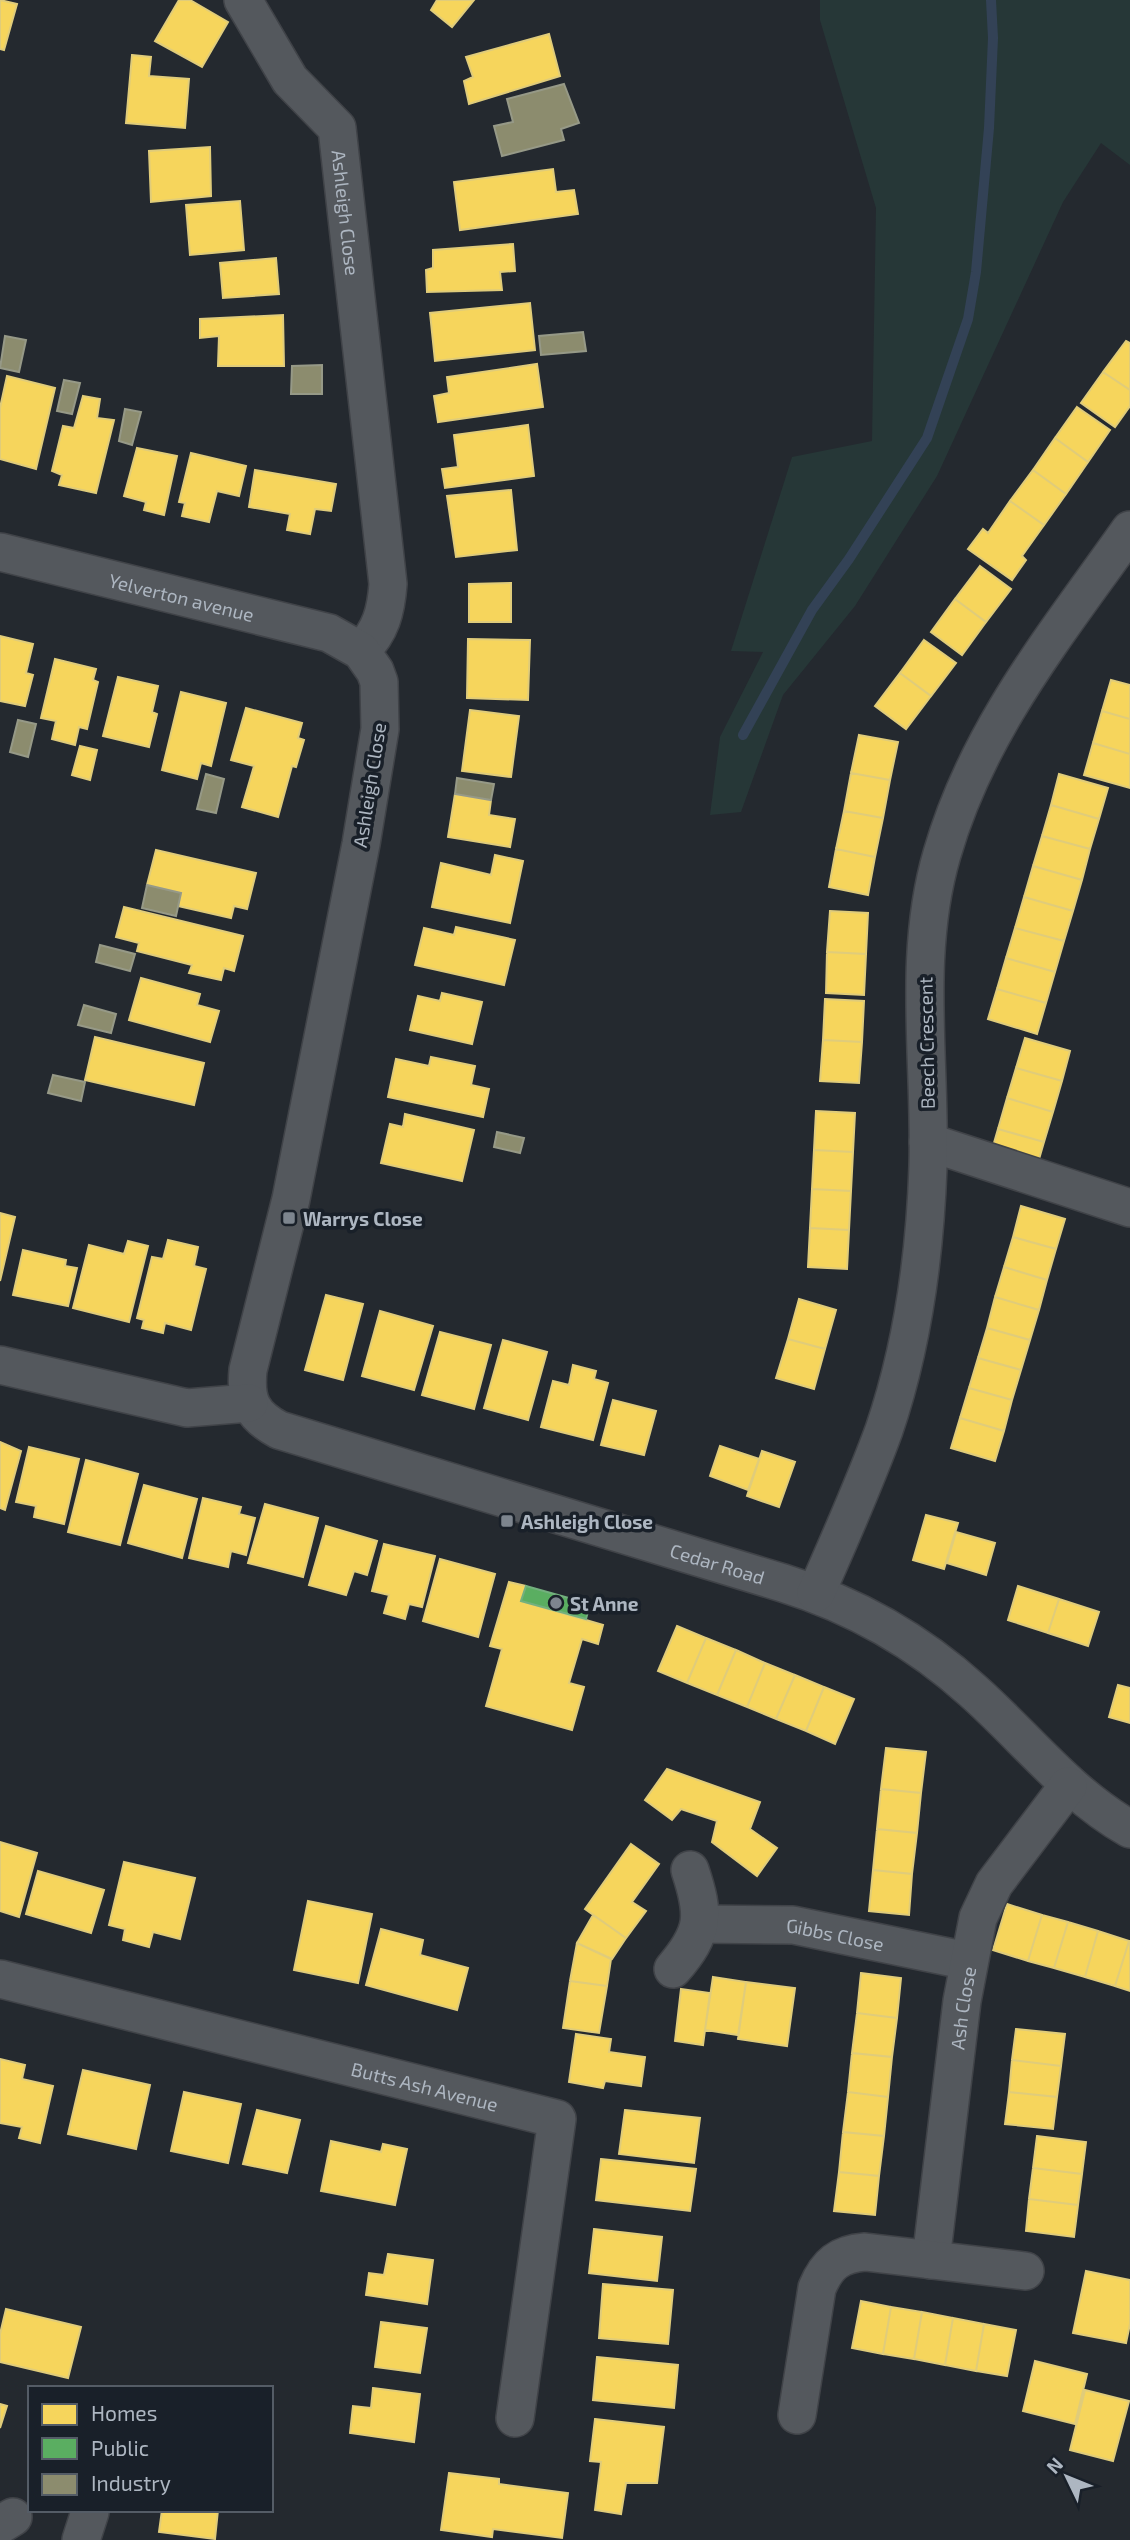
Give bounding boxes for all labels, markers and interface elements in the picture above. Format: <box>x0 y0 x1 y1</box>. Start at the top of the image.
street label: Ashleigh Close <box>328 149 365 276</box>
street label: Yelverton avenue <box>107 568 257 626</box>
street label: Ashleigh Close <box>348 721 390 849</box>
street label: Beech Crescent <box>913 977 939 1109</box>
place label: Warrys Close <box>303 1207 423 1231</box>
marker: Warrys Close <box>281 1210 297 1226</box>
place label: Ashleigh Close <box>521 1510 653 1533</box>
marker: Ashleigh Close <box>499 1513 515 1529</box>
street label: Cedar Road <box>667 1538 768 1588</box>
place label: St Anne <box>570 1592 639 1615</box>
marker: St Anne <box>548 1595 564 1611</box>
street label: Gibbs Close <box>786 1913 886 1955</box>
street label: Ash Close <box>945 1964 980 2051</box>
street label: Butts Ash Avenue <box>349 2056 501 2115</box>
legend <box>28 2386 273 2512</box>
text: Homes <box>91 2400 157 2425</box>
text: Public <box>91 2435 149 2460</box>
north arrow <box>1032 2442 1102 2512</box>
text: N <box>1041 2452 1067 2478</box>
text: Industry <box>91 2470 171 2495</box>

